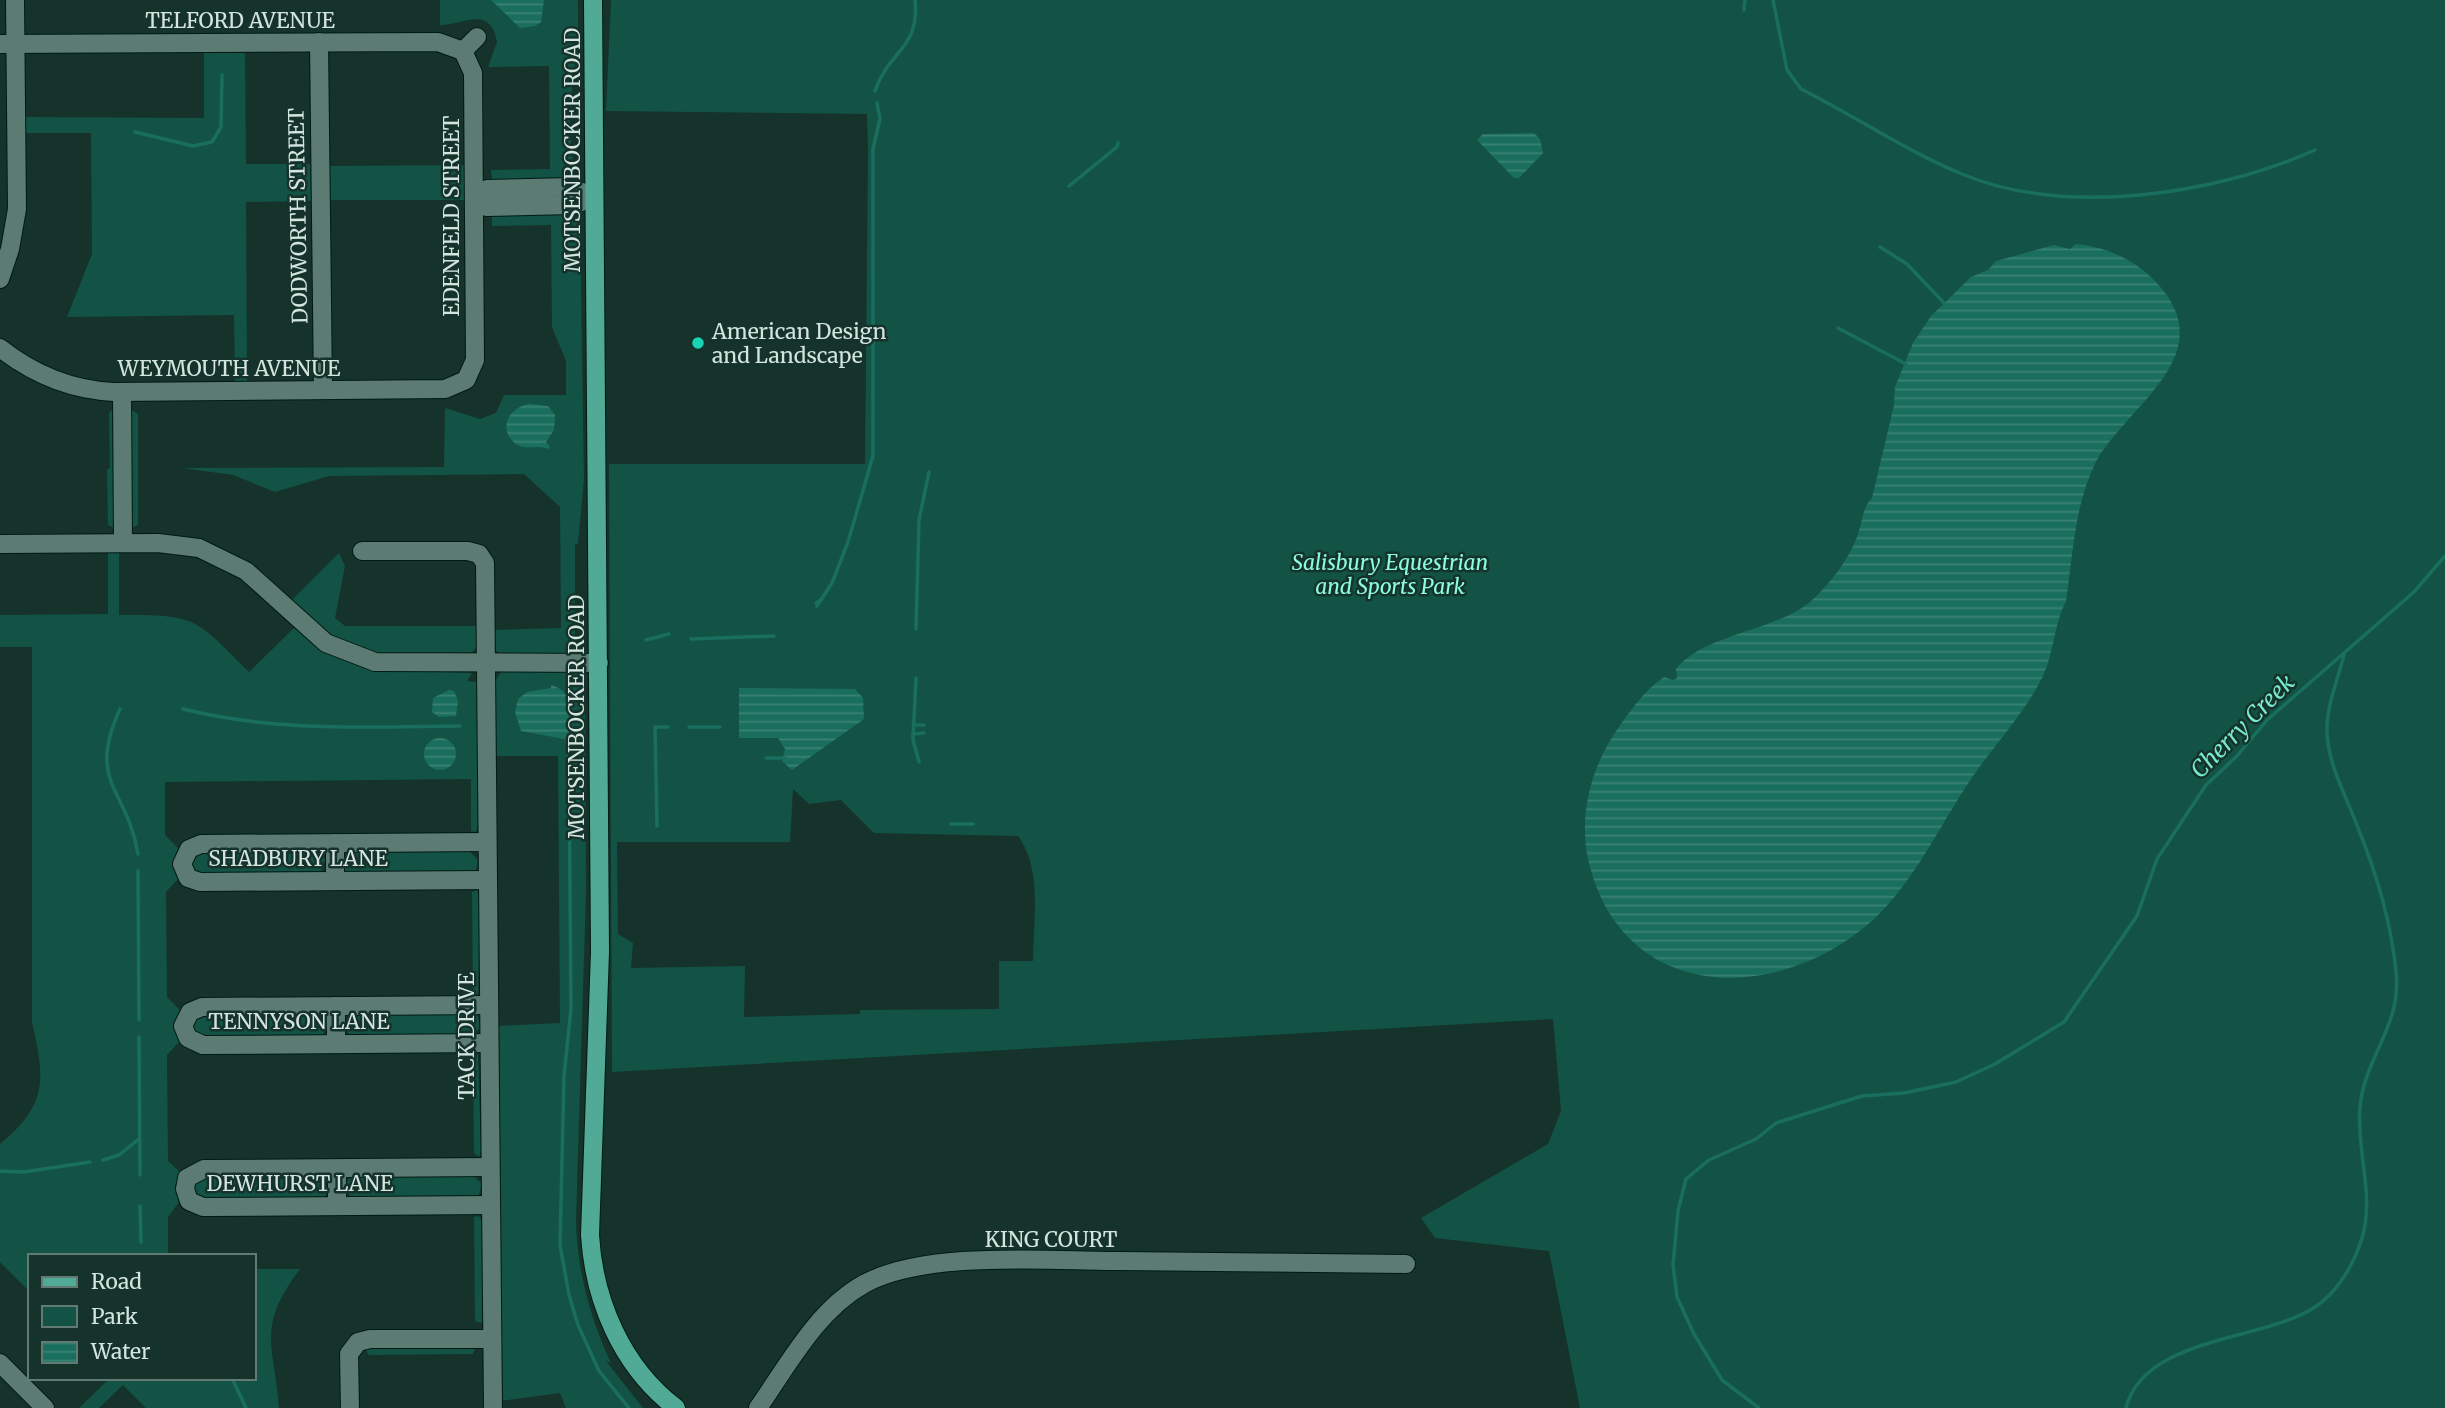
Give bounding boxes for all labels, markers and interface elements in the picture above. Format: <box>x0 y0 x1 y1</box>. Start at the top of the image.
street label: TELFORD AVENUE <box>145 7 335 34</box>
street label: MOTSENBOCKER ROAD <box>559 28 586 272</box>
street label: DODWORTH STREET <box>283 107 313 324</box>
street label: EDENFELD STREET <box>438 115 465 316</box>
place label: American Design and Landscape <box>711 318 887 369</box>
marker: American Design and Landscape <box>690 335 706 351</box>
street label: WEYMOUTH AVENUE <box>117 355 341 382</box>
park label: Salisbury Equestrian and Sports Park <box>1292 549 1488 600</box>
street label: MOTSENBOCKER ROAD <box>563 595 590 839</box>
water label: Cherry Creek <box>2184 668 2300 784</box>
street label: SHADBURY LANE <box>208 845 388 872</box>
street label: TACK DRIVE <box>453 972 480 1100</box>
street label: TENNYSON LANE <box>208 1008 390 1035</box>
street label: DEWHURST LANE <box>207 1170 394 1197</box>
street label: KING COURT <box>985 1226 1118 1253</box>
legend <box>28 1254 256 1380</box>
text: Road <box>91 1268 142 1295</box>
text: Park <box>91 1303 138 1330</box>
text: Water <box>90 1338 150 1365</box>

